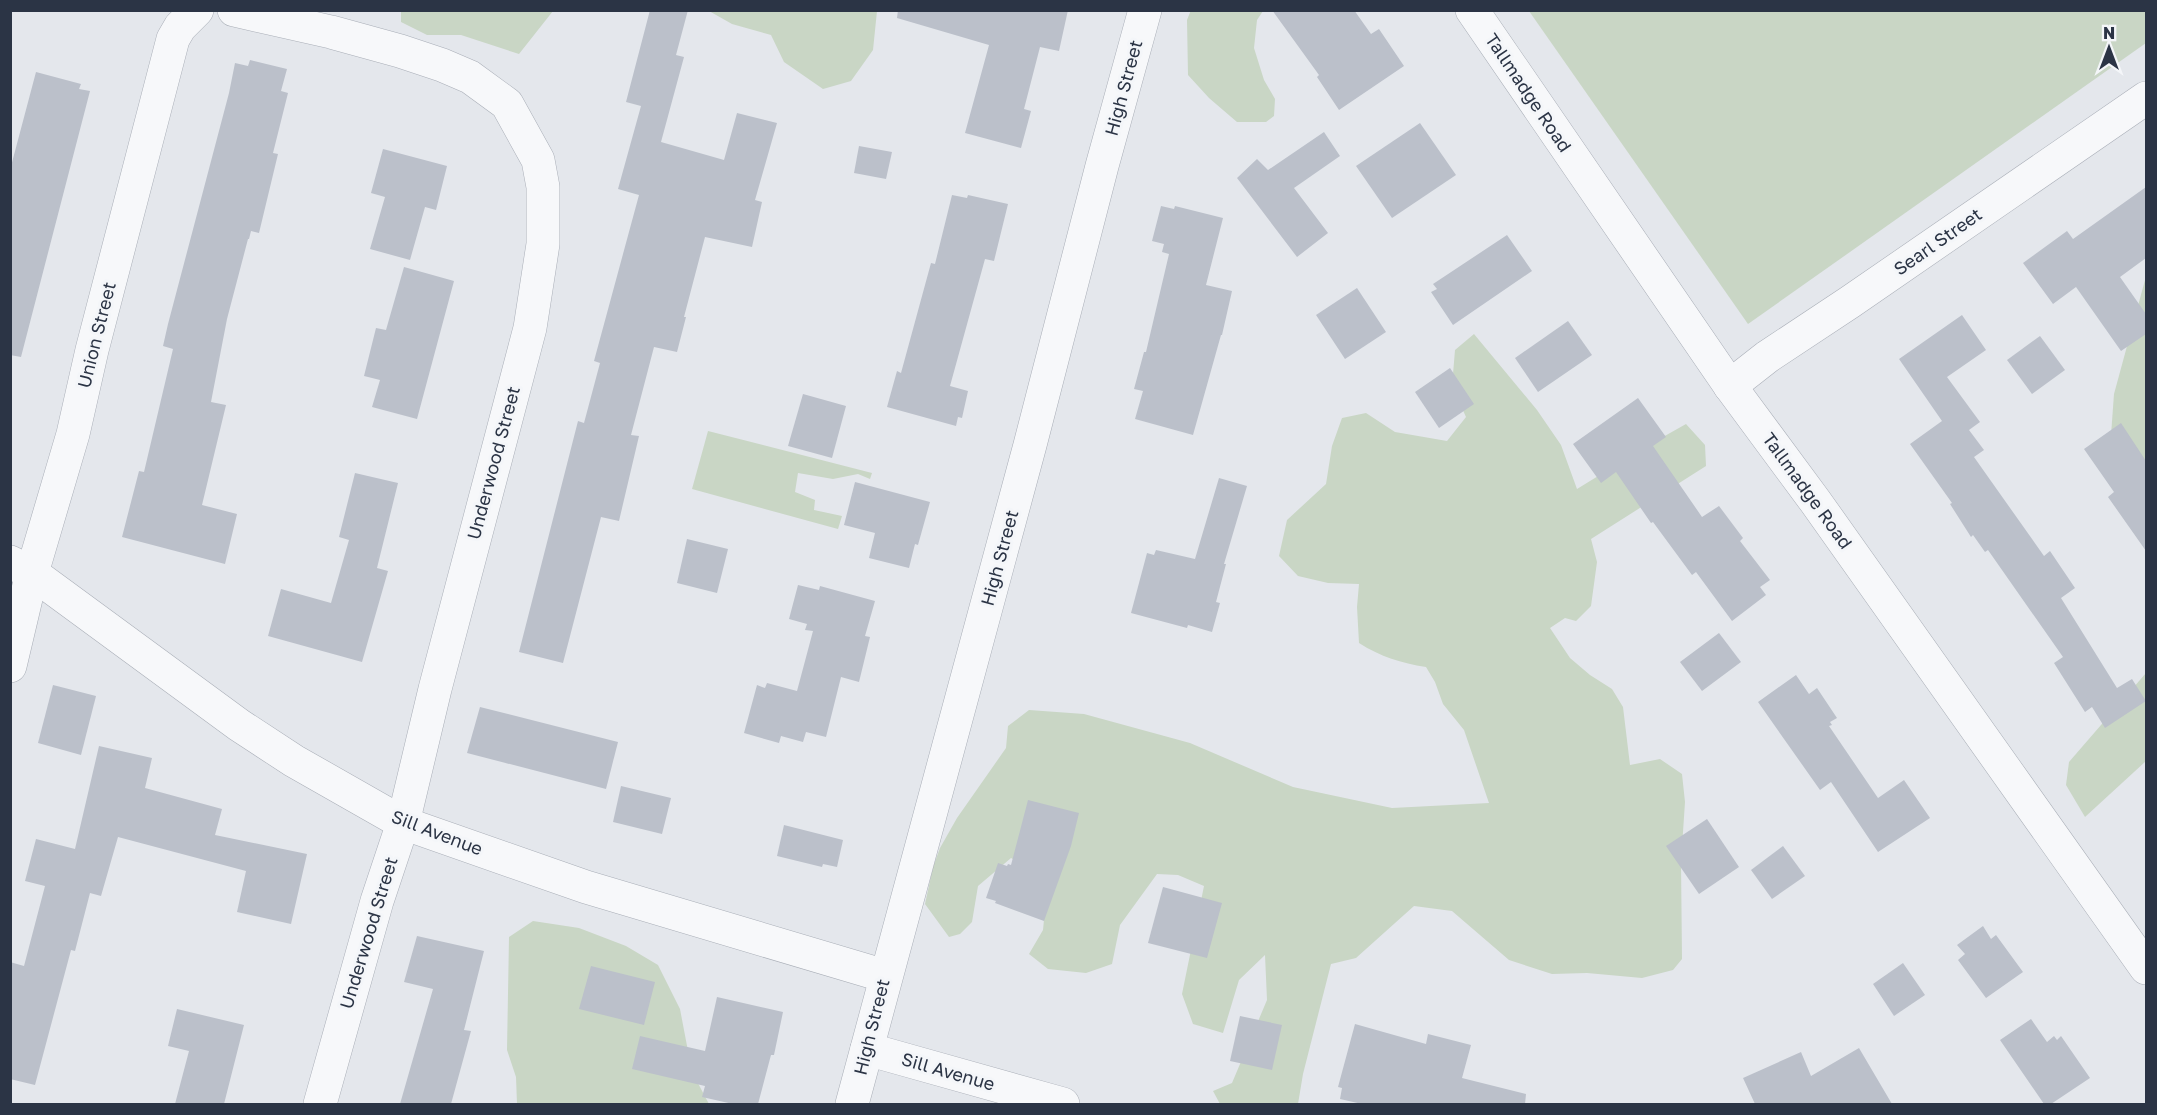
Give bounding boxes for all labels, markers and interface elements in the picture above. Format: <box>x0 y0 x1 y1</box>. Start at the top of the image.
north arrow <box>2079 18 2139 78</box>
text: N <box>2103 23 2115 43</box>
street label: Tallmadge Road <box>1481 29 1577 156</box>
street label: High Street <box>1100 37 1146 138</box>
street label: Searl Street <box>1889 203 1986 280</box>
street label: Union Street <box>72 279 120 390</box>
street label: Underwood Street <box>462 384 524 542</box>
street label: Tallmadge Road <box>1758 428 1857 553</box>
street label: High Street <box>976 507 1022 608</box>
street label: Sill Avenue <box>389 805 486 860</box>
street label: Underwood Street <box>334 854 402 1011</box>
street label: High Street <box>848 976 894 1077</box>
street label: Sill Avenue <box>899 1047 997 1095</box>

